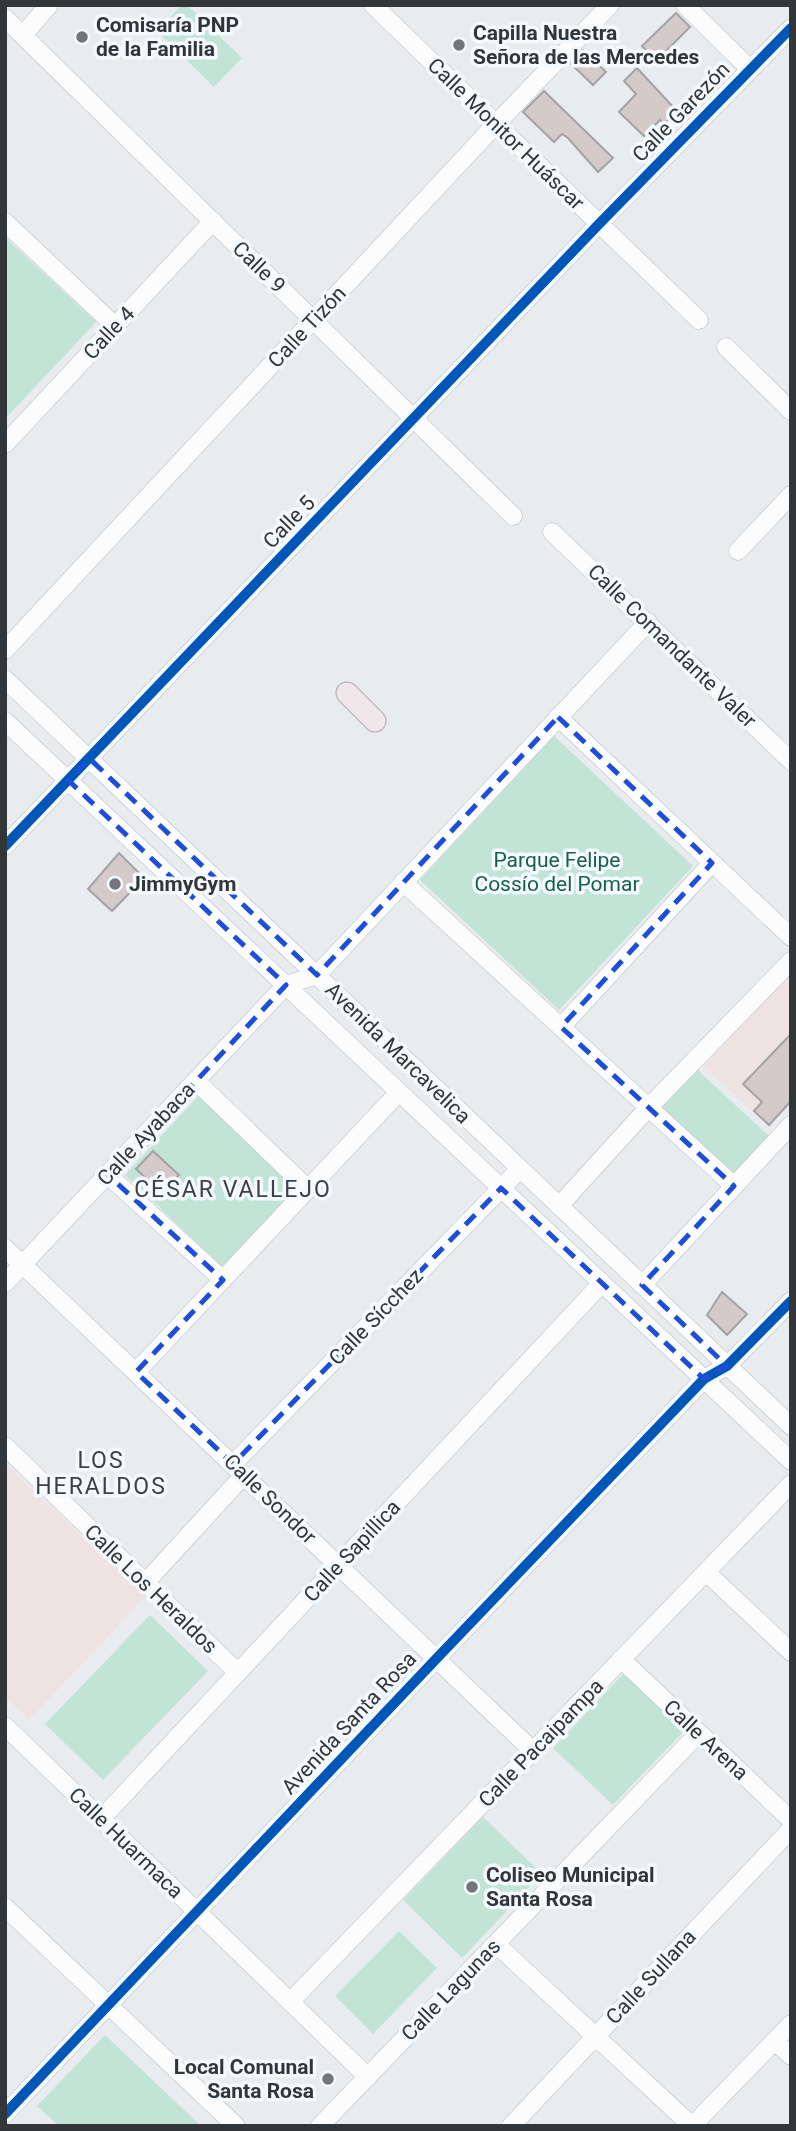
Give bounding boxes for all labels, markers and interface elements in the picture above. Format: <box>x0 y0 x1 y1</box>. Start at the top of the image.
place label: Comisaría PNP de la Familia <box>96 13 239 61</box>
place label: Capilla Nuestra Señora de las Mercedes <box>473 21 700 69</box>
marker: Comisaría PNP de la Familia <box>74 29 90 45</box>
marker: Capilla Nuestra Señora de las Mercedes <box>451 37 467 53</box>
street label: Calle Monitor Huáscar <box>423 53 589 215</box>
street label: Calle Garezón <box>627 57 735 167</box>
street label: Calle 9 <box>228 236 290 298</box>
street label: Calle Tizón <box>263 281 351 373</box>
street label: Calle 4 <box>79 301 140 364</box>
street label: Calle 5 <box>258 491 320 553</box>
street label: Calle Comandante Valer <box>583 559 761 733</box>
park label: Parque Felipe Cossío del Pomar <box>474 848 640 896</box>
place label: JimmyGym <box>129 872 236 896</box>
marker: JimmyGym <box>107 876 123 892</box>
street label: Avenida Marcavelica <box>321 978 475 1128</box>
street label: Calle Ayabaca <box>92 1078 200 1190</box>
district label: CÉSAR VALLEJO <box>134 1175 332 1203</box>
street label: Calle Sícchez <box>324 1264 428 1370</box>
district label: LOS HERALDOS <box>35 1447 167 1500</box>
street label: Calle Sondor <box>219 1449 321 1549</box>
street label: Calle Sapillica <box>299 1495 405 1607</box>
street label: Calle Los Heraldos <box>80 1520 222 1658</box>
street label: Avenida Santa Rosa <box>277 1647 421 1799</box>
street label: Calle Pacaipampa <box>474 1674 608 1812</box>
street label: Calle Arena <box>659 1695 753 1785</box>
street label: Calle Huarmaca <box>64 1783 188 1903</box>
place label: Coliseo Municipal Santa Rosa <box>486 1863 655 1911</box>
marker: Coliseo Municipal Santa Rosa <box>464 1879 480 1895</box>
street label: Calle Sullana <box>601 1925 701 2029</box>
street label: Calle Lagunas <box>397 1934 505 2046</box>
place label: Local Comunal Santa Rosa <box>174 2055 314 2103</box>
marker: Local Comunal Santa Rosa <box>320 2071 336 2087</box>

